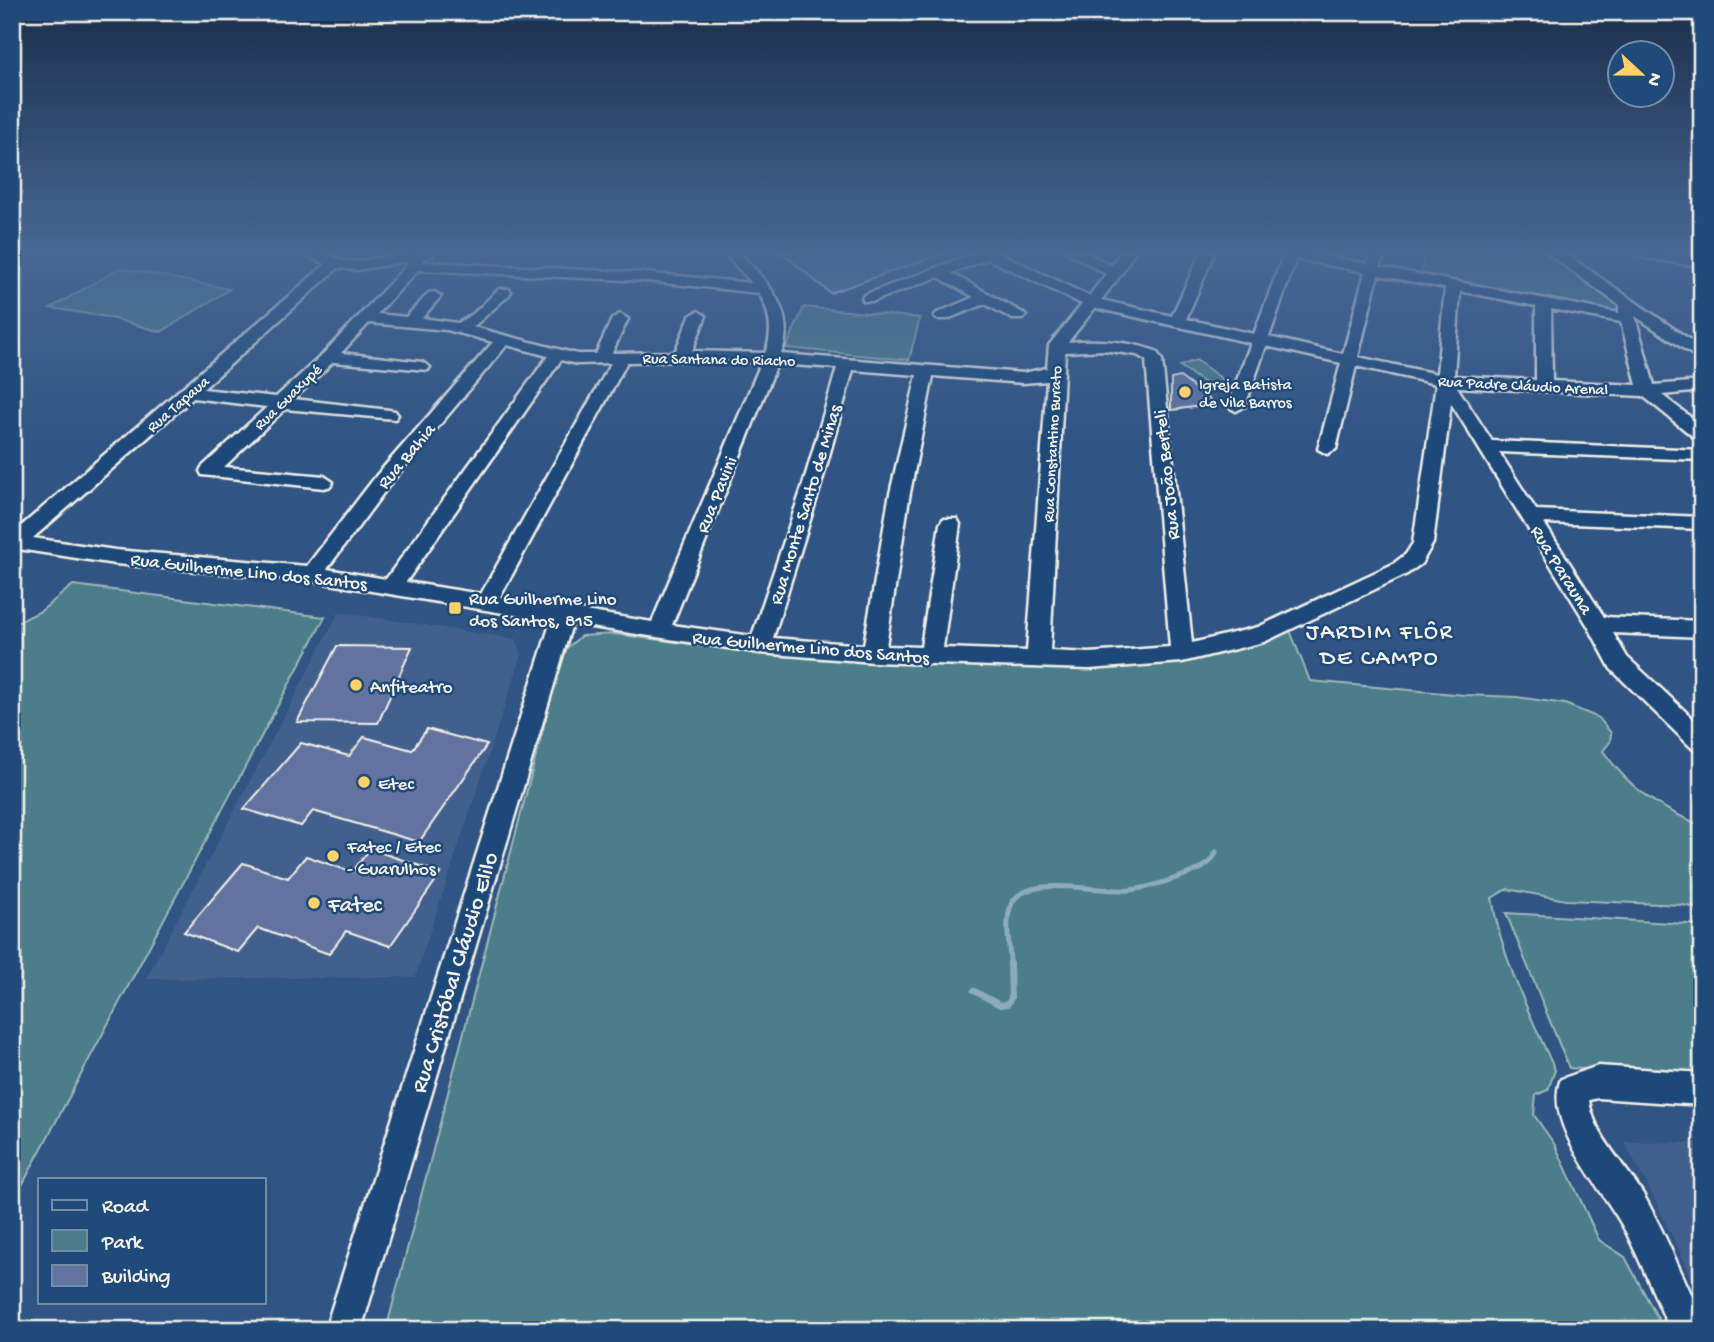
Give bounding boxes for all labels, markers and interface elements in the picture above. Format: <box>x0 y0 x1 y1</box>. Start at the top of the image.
north arrow <box>1606 38 1676 108</box>
text: N <box>1641 69 1667 89</box>
street label: Rua Santana do Riacho <box>642 351 795 372</box>
street label: Rua Guaxupé <box>252 361 328 436</box>
street label: Rua Constantino Burato <box>1041 365 1068 523</box>
street label: Rua Tapaua <box>144 373 215 438</box>
street label: Rua Padre Cláudio Arenal <box>1437 374 1608 401</box>
place label: Igreja Batista de Vila Barros <box>1199 377 1293 414</box>
marker: Igreja Batista de Vila Barros <box>1177 384 1193 400</box>
street label: Rua Monte Santo de Minas <box>766 401 849 608</box>
street label: Rua João Berteli <box>1150 408 1187 541</box>
street label: Rua Bahia <box>373 418 443 495</box>
street label: Rua Pavini <box>692 454 744 537</box>
street label: Rua Parauna <box>1524 522 1597 621</box>
street label: Rua Guilherme Lino dos Santos <box>129 550 369 597</box>
place label: Rua Guilherme Lino dos Santos, 815 <box>469 589 617 634</box>
marker: Rua Guilherme Lino dos Santos, 815 <box>447 600 463 616</box>
district label: JARDIM FLÔR DE CAMPO <box>1306 620 1454 673</box>
street label: Rua Guilherme Lino dos Santos <box>691 628 931 671</box>
marker: Anfiteatro <box>348 677 364 693</box>
place label: Anfiteatro <box>370 677 453 700</box>
marker: Etec <box>356 774 372 790</box>
place label: Etec <box>378 774 414 797</box>
place label: Fatec / Etec - Guarulhos <box>346 837 441 882</box>
marker: Fatec / Etec - Guarulhos <box>325 848 341 864</box>
street label: Rua Cristóbal Cláudio Elilo <box>407 849 506 1097</box>
place label: Fatec <box>327 893 383 920</box>
marker: Fatec <box>306 895 322 911</box>
legend <box>38 1178 266 1304</box>
text: Road <box>102 1196 150 1221</box>
text: Park <box>101 1232 145 1257</box>
text: Building <box>101 1266 171 1291</box>

